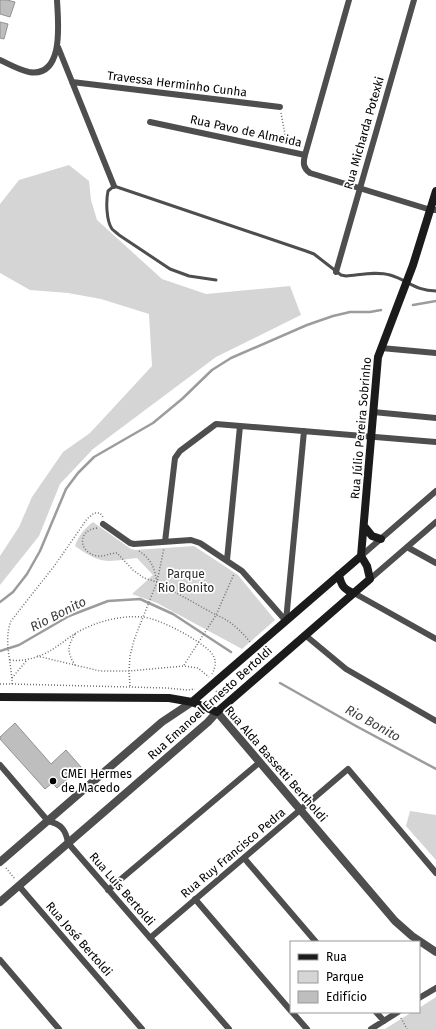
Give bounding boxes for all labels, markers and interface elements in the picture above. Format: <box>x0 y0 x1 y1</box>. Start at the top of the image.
street label: Travessa Herminho Cunha <box>106 68 248 100</box>
street label: Rua Micharda Potexki <box>341 75 387 191</box>
street label: Rua Pavo de Almeida <box>189 112 303 150</box>
street label: Rua Júlio Pereira Sobrinho <box>348 356 374 500</box>
park label: Parque Rio Bonito <box>158 567 214 595</box>
water label: Rio Bonito <box>28 594 88 634</box>
street label: Rua Emanoel Ernesto Bertoldi <box>145 643 275 763</box>
water label: Rio Bonito <box>343 702 403 744</box>
street label: Rua Alda Bassetti Bertholdi <box>222 703 330 825</box>
place label: CMEI Hermes de Macedo <box>61 767 132 795</box>
marker: CMEI Hermes de Macedo <box>48 776 58 786</box>
street label: Rua Ruy Francisco Pedra <box>178 805 288 901</box>
street label: Rua Luís Bertoldi <box>86 849 158 929</box>
street label: Rua José Bertoldi <box>43 899 115 979</box>
legend <box>290 941 420 1013</box>
text: Rua <box>326 950 347 964</box>
text: Parque <box>326 970 364 984</box>
text: Edifício <box>326 990 367 1004</box>

